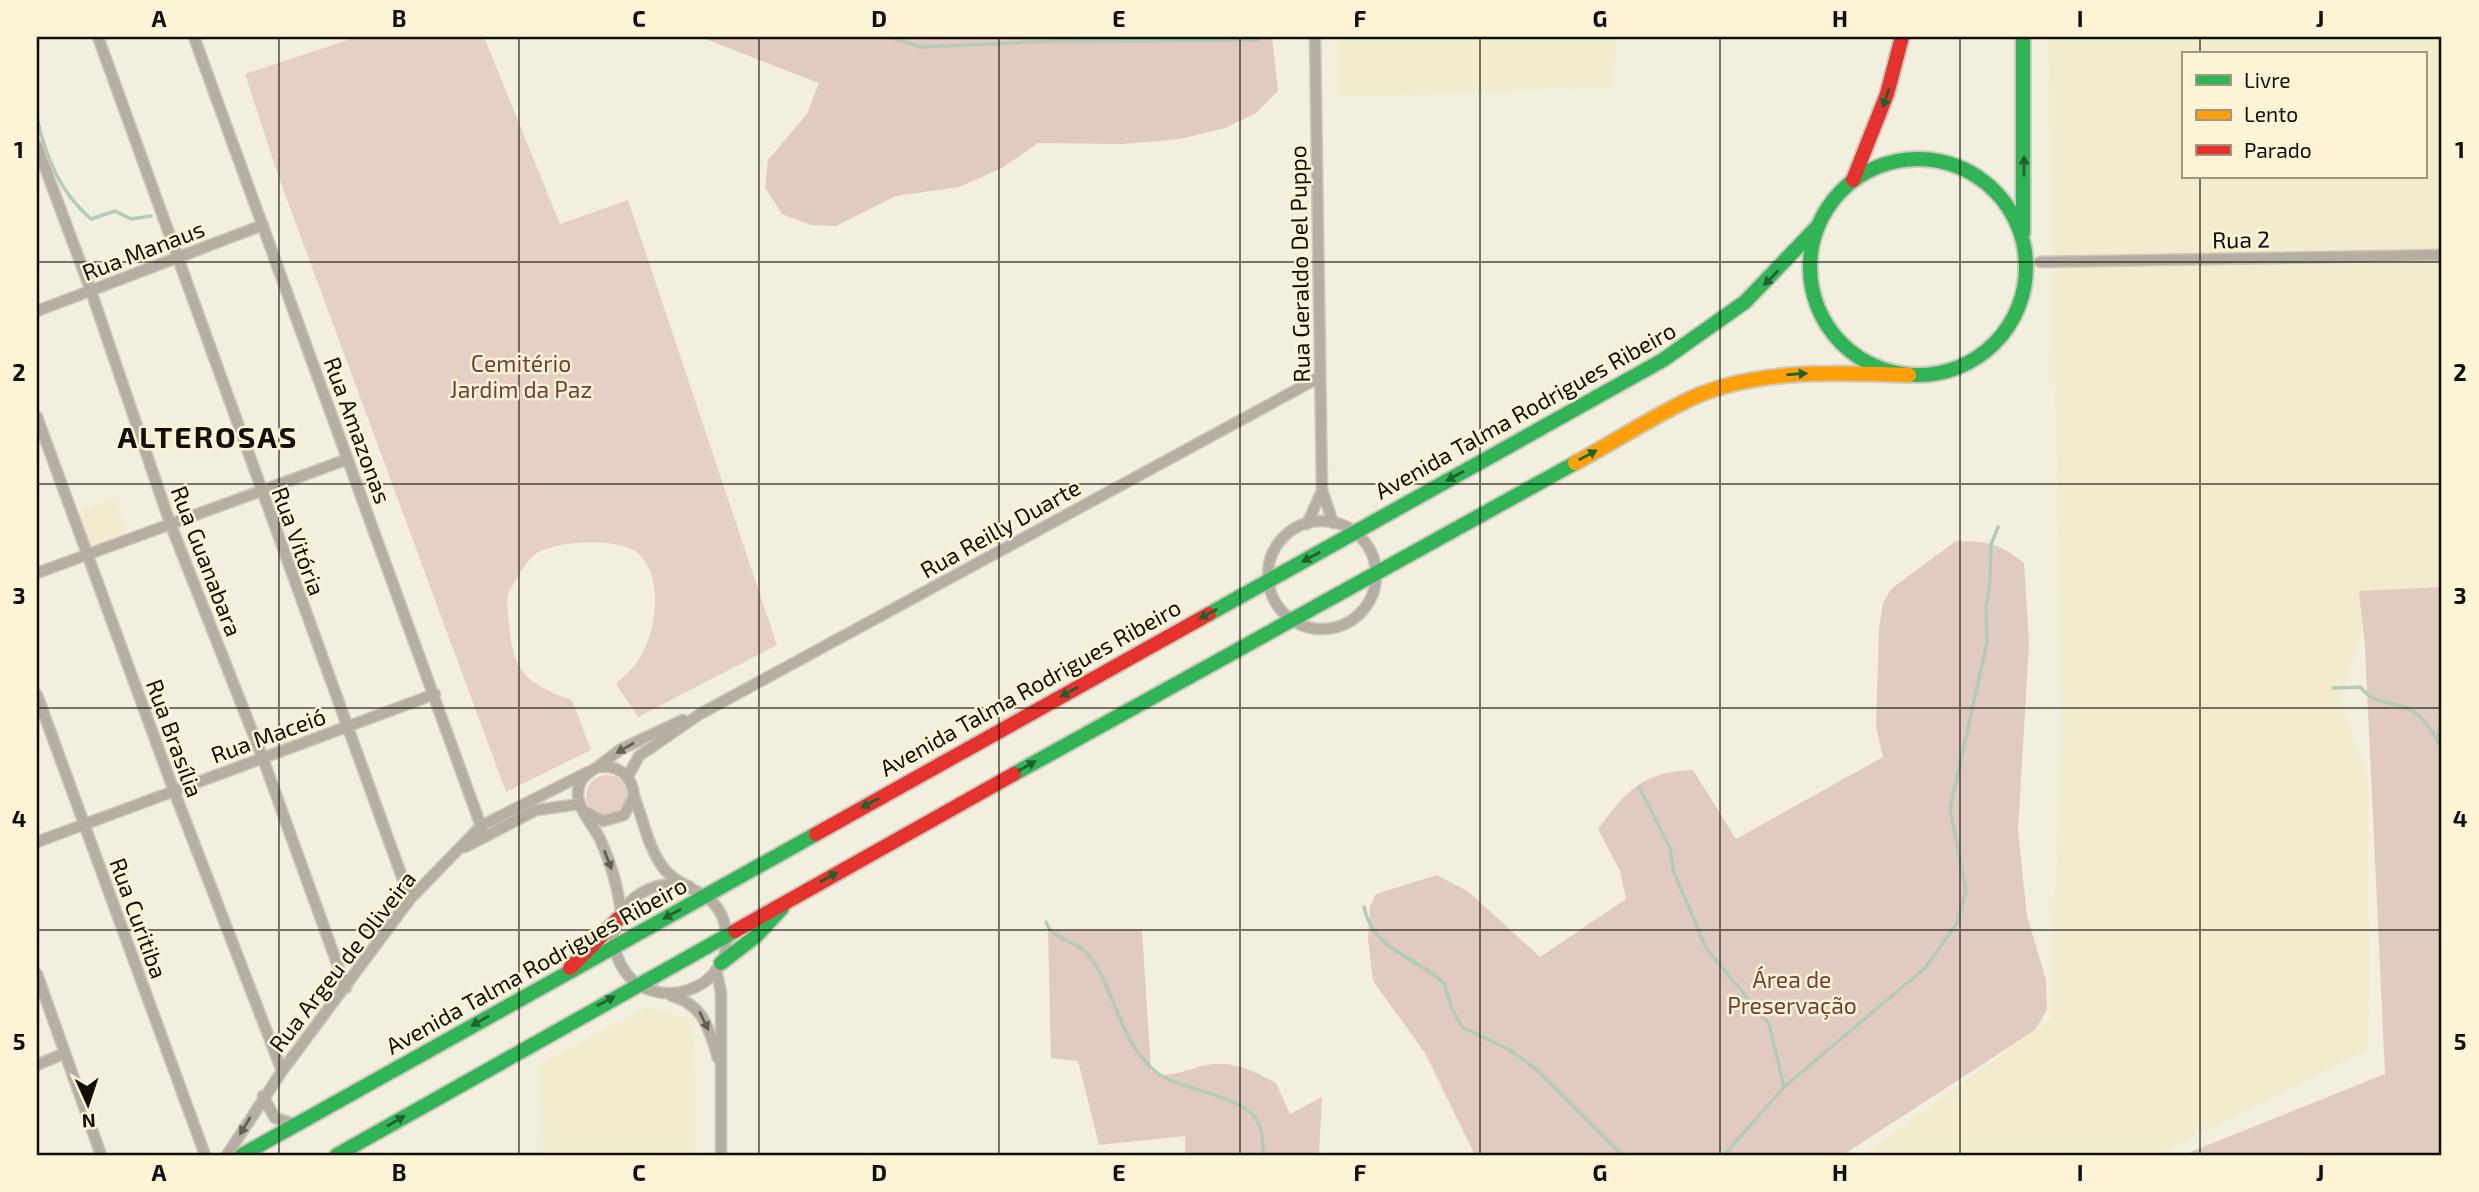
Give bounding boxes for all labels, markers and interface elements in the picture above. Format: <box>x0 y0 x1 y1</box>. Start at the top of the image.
text: A <box>151 4 167 32</box>
text: B <box>392 4 406 32</box>
text: C <box>632 4 646 32</box>
text: D <box>871 4 887 32</box>
text: E <box>1112 4 1126 32</box>
text: F <box>1354 4 1367 32</box>
text: G <box>1593 4 1607 32</box>
text: H <box>1832 4 1848 32</box>
text: I <box>2077 4 2083 32</box>
text: J <box>2316 4 2324 32</box>
legend <box>2182 52 2426 178</box>
text: Livre <box>2244 67 2291 92</box>
one-way arrow <box>1880 88 1891 109</box>
text: Lento <box>2244 101 2298 126</box>
text: 1 <box>14 135 24 163</box>
text: 1 <box>2455 135 2465 163</box>
text: Parado <box>2244 137 2312 162</box>
street label: Rua Geraldo Del Puppo <box>1283 145 1315 383</box>
one-way arrow <box>2018 155 2030 177</box>
street label: Rua Manaus <box>78 214 208 286</box>
street label: Rua 2 <box>2212 224 2270 254</box>
one-way arrow <box>1763 269 1780 285</box>
street label: Avenida Talma Rodrigues Ribeiro <box>1370 315 1680 505</box>
park label: Cemitério Jardim da Paz <box>450 349 592 403</box>
street label: Rua Amazonas <box>318 353 398 507</box>
text: 2 <box>12 358 26 386</box>
text: 2 <box>2453 358 2467 386</box>
one-way arrow <box>1787 368 1809 379</box>
district label: ALTEROSAS <box>118 418 298 454</box>
one-way arrow <box>1578 449 1598 461</box>
one-way arrow <box>1445 470 1465 482</box>
street label: Rua Reilly Duarte <box>915 472 1085 584</box>
street label: Rua Guanabara <box>165 482 249 640</box>
street label: Rua Vitória <box>266 483 332 599</box>
one-way arrow <box>1301 551 1321 563</box>
text: 3 <box>12 581 26 609</box>
text: 3 <box>2453 581 2467 609</box>
street label: Avenida Talma Rodrigues Ribeiro <box>875 592 1185 782</box>
one-way arrow <box>1199 608 1218 620</box>
street label: Rua Brasília <box>141 675 209 801</box>
one-way arrow <box>1059 686 1078 698</box>
street label: Rua Maceió <box>207 701 329 769</box>
one-way arrow <box>616 742 635 754</box>
one-way arrow <box>1018 760 1037 772</box>
one-way arrow <box>861 797 880 809</box>
text: 4 <box>12 804 26 832</box>
text: 4 <box>2453 804 2467 832</box>
one-way arrow <box>603 849 614 870</box>
street label: Rua Curitiba <box>104 854 174 982</box>
street label: Rua Argeu de Oliveira <box>263 865 421 1057</box>
street label: Avenida Talma Rodrigues Ribeiro <box>381 870 691 1060</box>
one-way arrow <box>819 871 838 883</box>
one-way arrow <box>662 908 681 920</box>
park label: Área de Preservação <box>1727 965 1857 1020</box>
one-way arrow <box>597 995 616 1007</box>
one-way arrow <box>699 1011 710 1031</box>
one-way arrow <box>471 1015 490 1028</box>
text: 5 <box>13 1027 25 1055</box>
text: 5 <box>2454 1027 2466 1055</box>
north arrow <box>52 1070 122 1140</box>
text: N <box>81 1110 96 1133</box>
one-way arrow <box>387 1115 406 1127</box>
one-way arrow <box>239 1116 252 1135</box>
text: A <box>151 1158 167 1186</box>
text: B <box>392 1158 406 1186</box>
text: C <box>632 1158 646 1186</box>
text: D <box>871 1158 887 1186</box>
text: E <box>1112 1158 1126 1186</box>
text: F <box>1354 1158 1367 1186</box>
text: G <box>1593 1158 1607 1186</box>
text: H <box>1832 1158 1848 1186</box>
text: I <box>2077 1158 2083 1186</box>
text: J <box>2316 1158 2324 1186</box>

